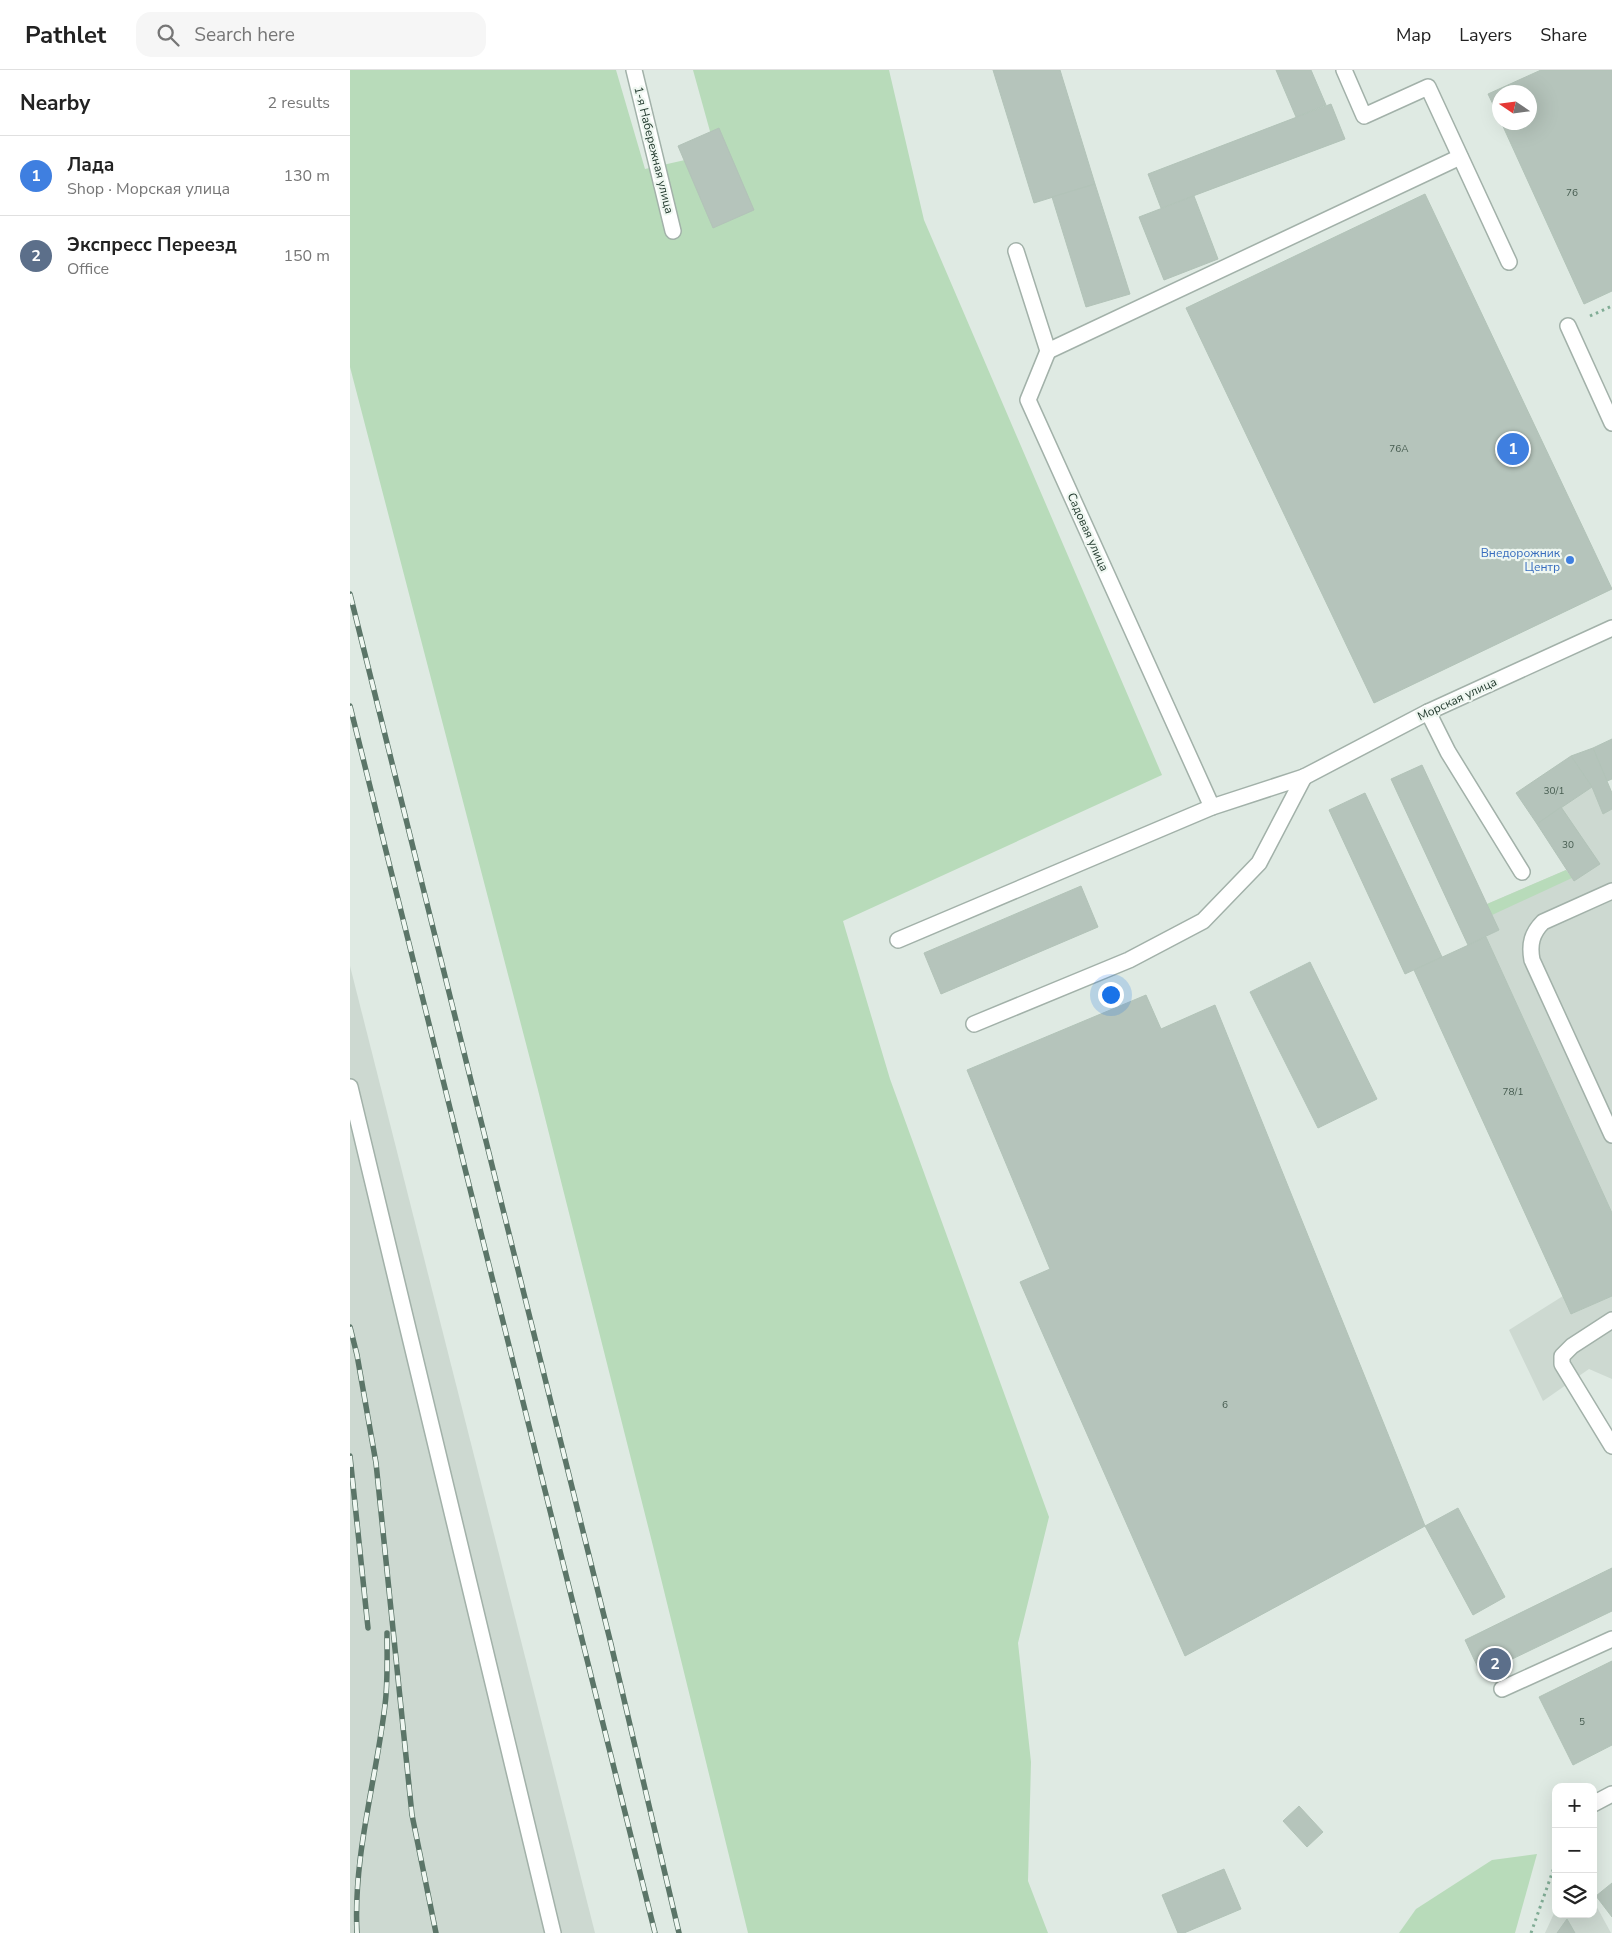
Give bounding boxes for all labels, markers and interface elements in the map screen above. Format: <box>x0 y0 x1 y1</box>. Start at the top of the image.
search box <box>136 12 486 57</box>
text: Pathlet <box>25 19 106 51</box>
icon: search <box>154 21 182 49</box>
text: Search here <box>194 22 295 48</box>
text: Map <box>1396 23 1431 47</box>
text: Layers <box>1459 23 1512 47</box>
text: Share <box>1540 23 1587 47</box>
street label: 1-я Набережная улица <box>630 85 678 215</box>
north arrow <box>1492 85 1537 130</box>
text: Nearby <box>20 89 90 117</box>
text: 2 results <box>268 92 330 114</box>
text: Лада <box>67 152 114 178</box>
text: 1 <box>31 165 41 187</box>
text: 130 m <box>283 165 330 187</box>
text: Shop · Морская улица <box>67 178 230 200</box>
house number: 76 <box>1566 186 1578 200</box>
text: Экспресс Переезд <box>67 232 237 258</box>
text: 2 <box>31 245 41 267</box>
text: 150 m <box>283 245 330 267</box>
text: Office <box>67 258 109 280</box>
pin: 1 <box>1497 430 1529 468</box>
house number: 76А <box>1389 442 1409 456</box>
street label: Садовая улица <box>1064 490 1112 574</box>
place label: Внедорожник Центр <box>1481 545 1561 575</box>
marker: Внедорожник Центр <box>1564 554 1576 566</box>
street label: Морская улица <box>1415 674 1499 724</box>
house number: 30/1 <box>1544 784 1564 798</box>
house number: 30 <box>1562 838 1574 852</box>
your location <box>1098 982 1124 1008</box>
house number: 78/1 <box>1503 1085 1523 1099</box>
house number: 6 <box>1222 1398 1228 1412</box>
pin: 2 <box>1479 1645 1511 1683</box>
house number: 5 <box>1579 1715 1585 1729</box>
map controls <box>1552 1783 1597 1918</box>
button: + <box>1552 1783 1597 1828</box>
button: − <box>1552 1828 1597 1873</box>
button: layers <box>1552 1873 1597 1918</box>

